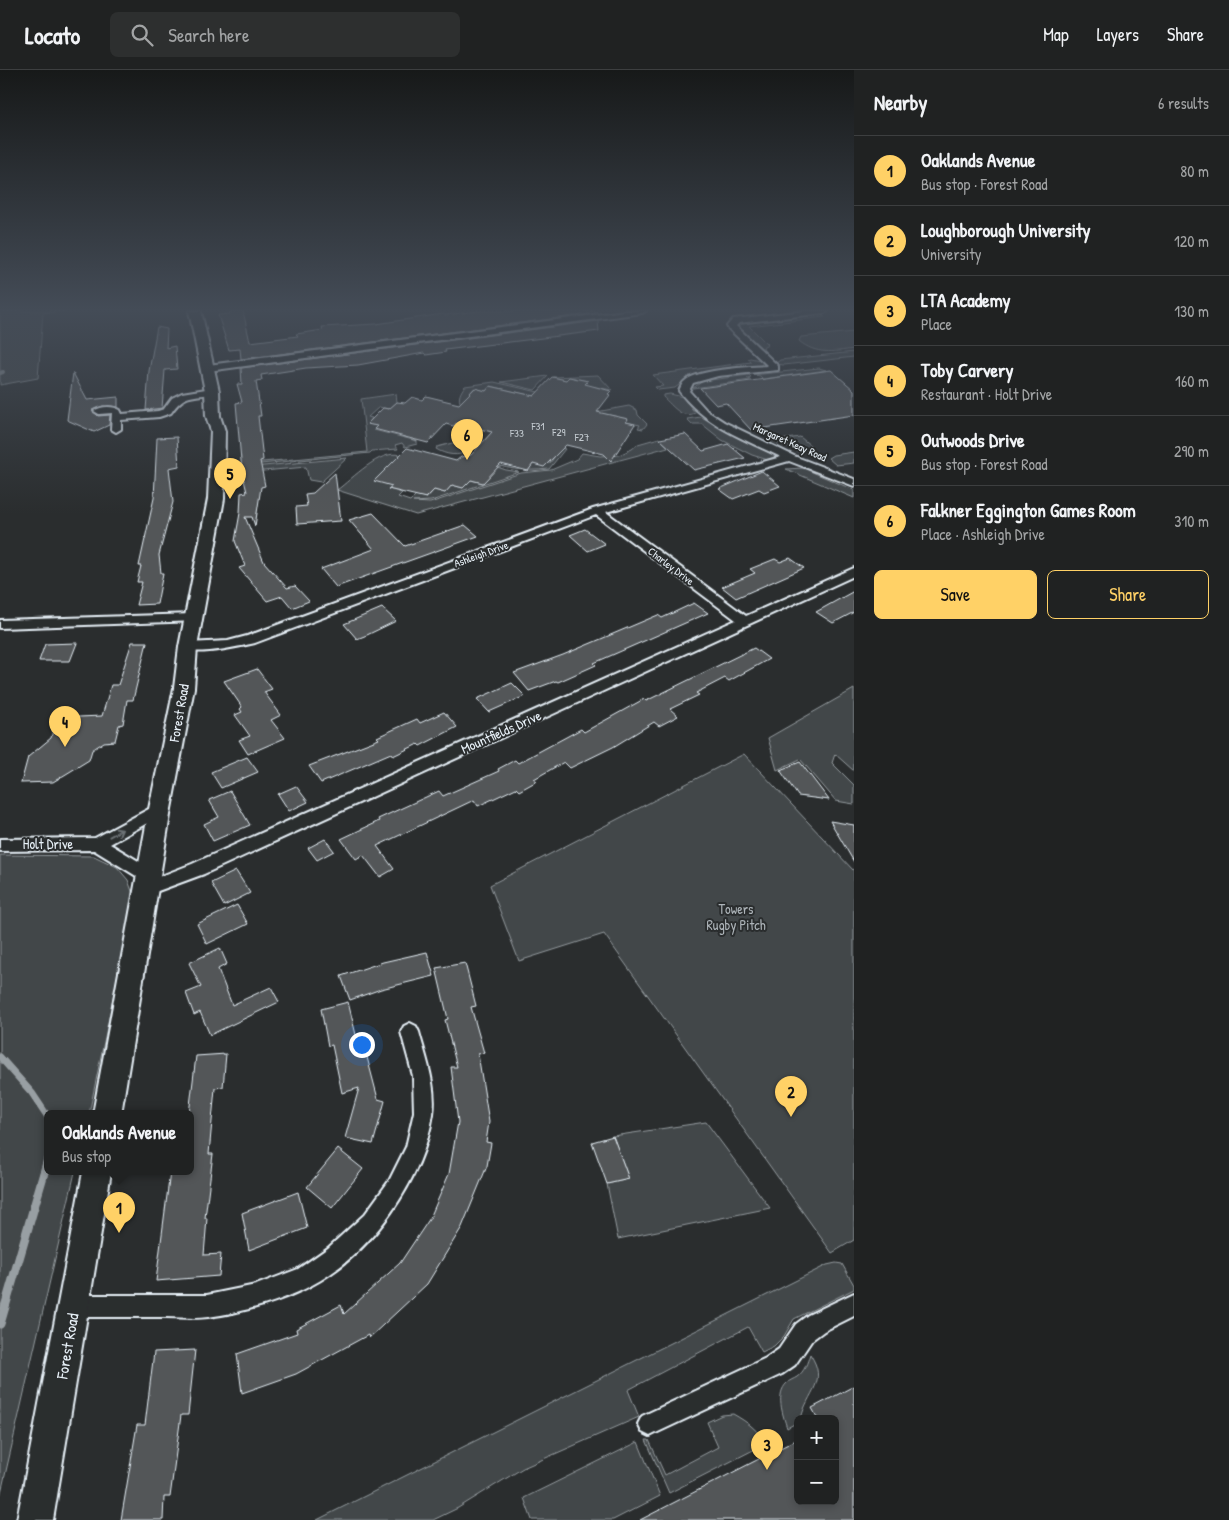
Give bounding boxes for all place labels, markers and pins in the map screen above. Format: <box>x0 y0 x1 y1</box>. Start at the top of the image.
pin: 6 <box>451 419 483 460</box>
pin: 5 <box>214 458 246 499</box>
pin: 4 <box>49 706 81 747</box>
pin: 2 <box>775 1076 807 1117</box>
pin: 1 <box>103 1192 135 1233</box>
pin: 3 <box>751 1429 783 1470</box>

